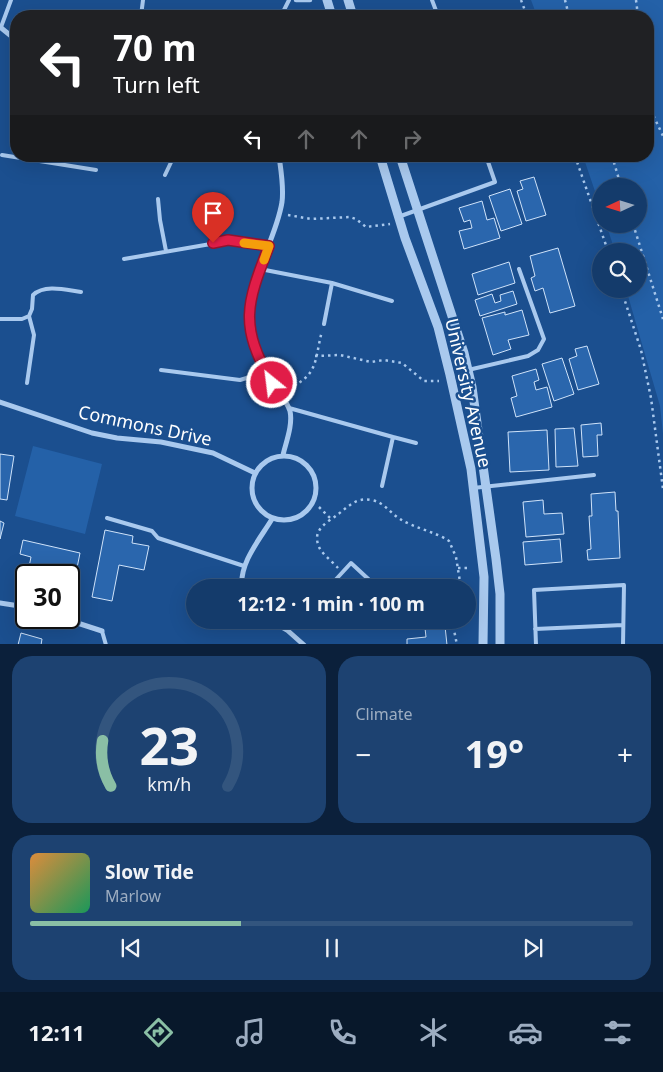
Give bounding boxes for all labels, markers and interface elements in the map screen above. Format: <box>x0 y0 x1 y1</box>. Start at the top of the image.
text: 70 m <box>113 24 196 71</box>
icon: left <box>30 30 95 95</box>
text: Turn left <box>113 69 200 99</box>
icon: left <box>239 125 267 153</box>
icon: ahead <box>292 125 320 153</box>
icon: ahead <box>345 125 373 153</box>
icon: right <box>398 125 426 153</box>
north arrow <box>592 178 648 232</box>
map controls <box>592 178 647 298</box>
pin <box>192 192 234 243</box>
icon: arrive <box>199 199 227 227</box>
button: search <box>592 243 647 298</box>
street label: University Avenue <box>440 316 498 470</box>
position arrow <box>245 356 297 408</box>
street label: Commons Drive <box>76 399 214 451</box>
speed limit sign: 30 <box>15 564 80 629</box>
text: 12:12 · 1 min · 100 m <box>237 591 425 617</box>
text: Climate <box>356 703 413 725</box>
text: 23 <box>139 709 199 780</box>
text: 19° <box>464 727 524 779</box>
text: − <box>356 735 372 773</box>
text: + <box>617 735 633 773</box>
text: km/h <box>147 772 191 796</box>
text: Slow Tide <box>105 859 194 885</box>
text: Marlow <box>105 885 161 907</box>
icon: previous <box>117 934 145 962</box>
icon: pause <box>318 934 346 962</box>
icon: next <box>519 934 547 962</box>
icon: directions <box>141 1015 176 1050</box>
icon: music <box>233 1015 268 1050</box>
icon: phone <box>325 1015 360 1050</box>
icon: climate <box>416 1015 451 1050</box>
icon: car <box>508 1015 543 1050</box>
icon: filters <box>600 1015 635 1050</box>
text: 12:11 <box>28 1017 85 1047</box>

